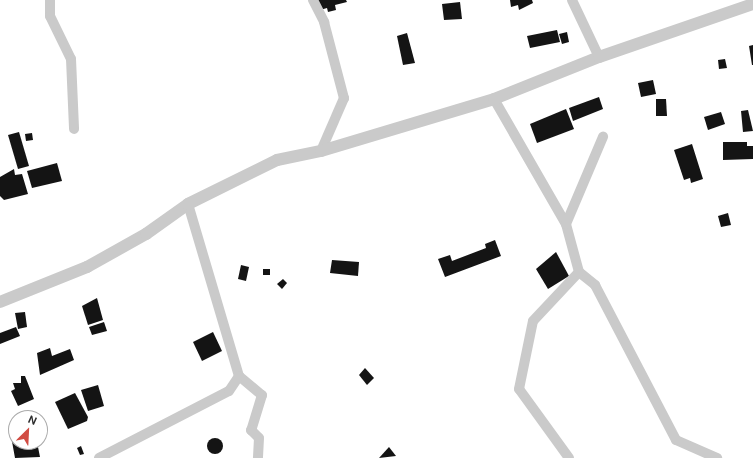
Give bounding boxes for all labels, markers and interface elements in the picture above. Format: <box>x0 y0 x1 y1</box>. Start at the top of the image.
north arrow <box>8 410 48 450</box>
text: N <box>26 412 39 428</box>

